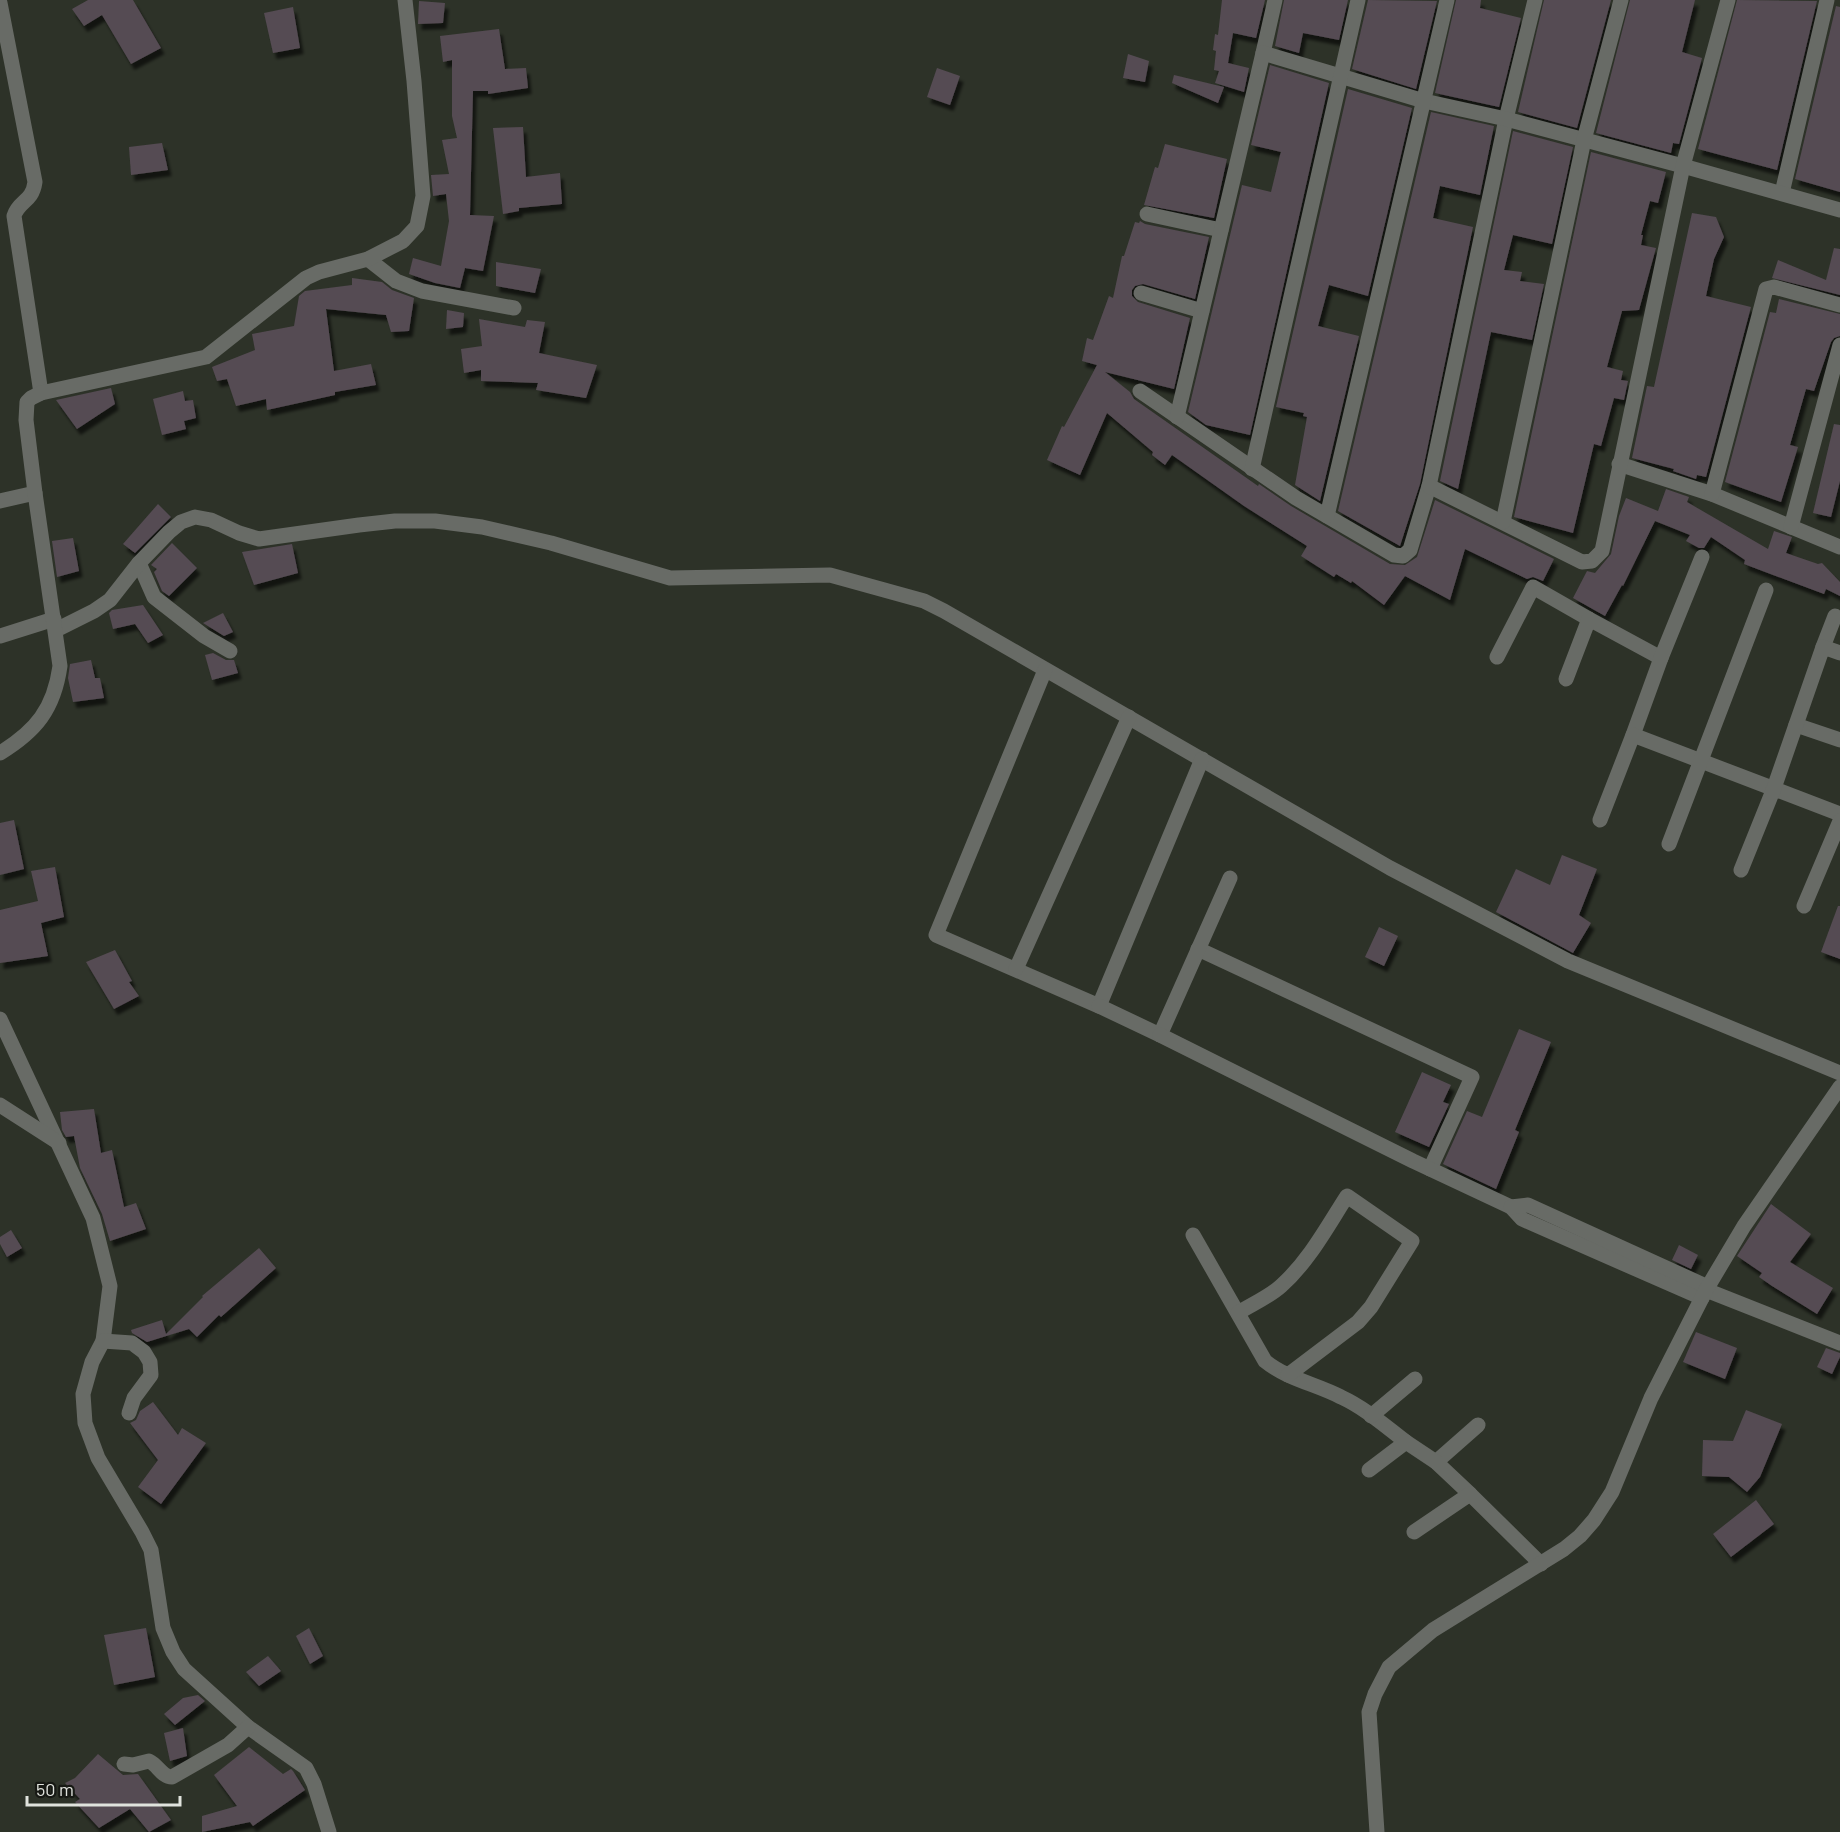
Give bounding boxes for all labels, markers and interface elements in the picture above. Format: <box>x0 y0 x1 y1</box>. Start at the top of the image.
scale bar <box>27 1769 180 1807</box>
text: 50 m <box>36 1778 74 1800</box>

